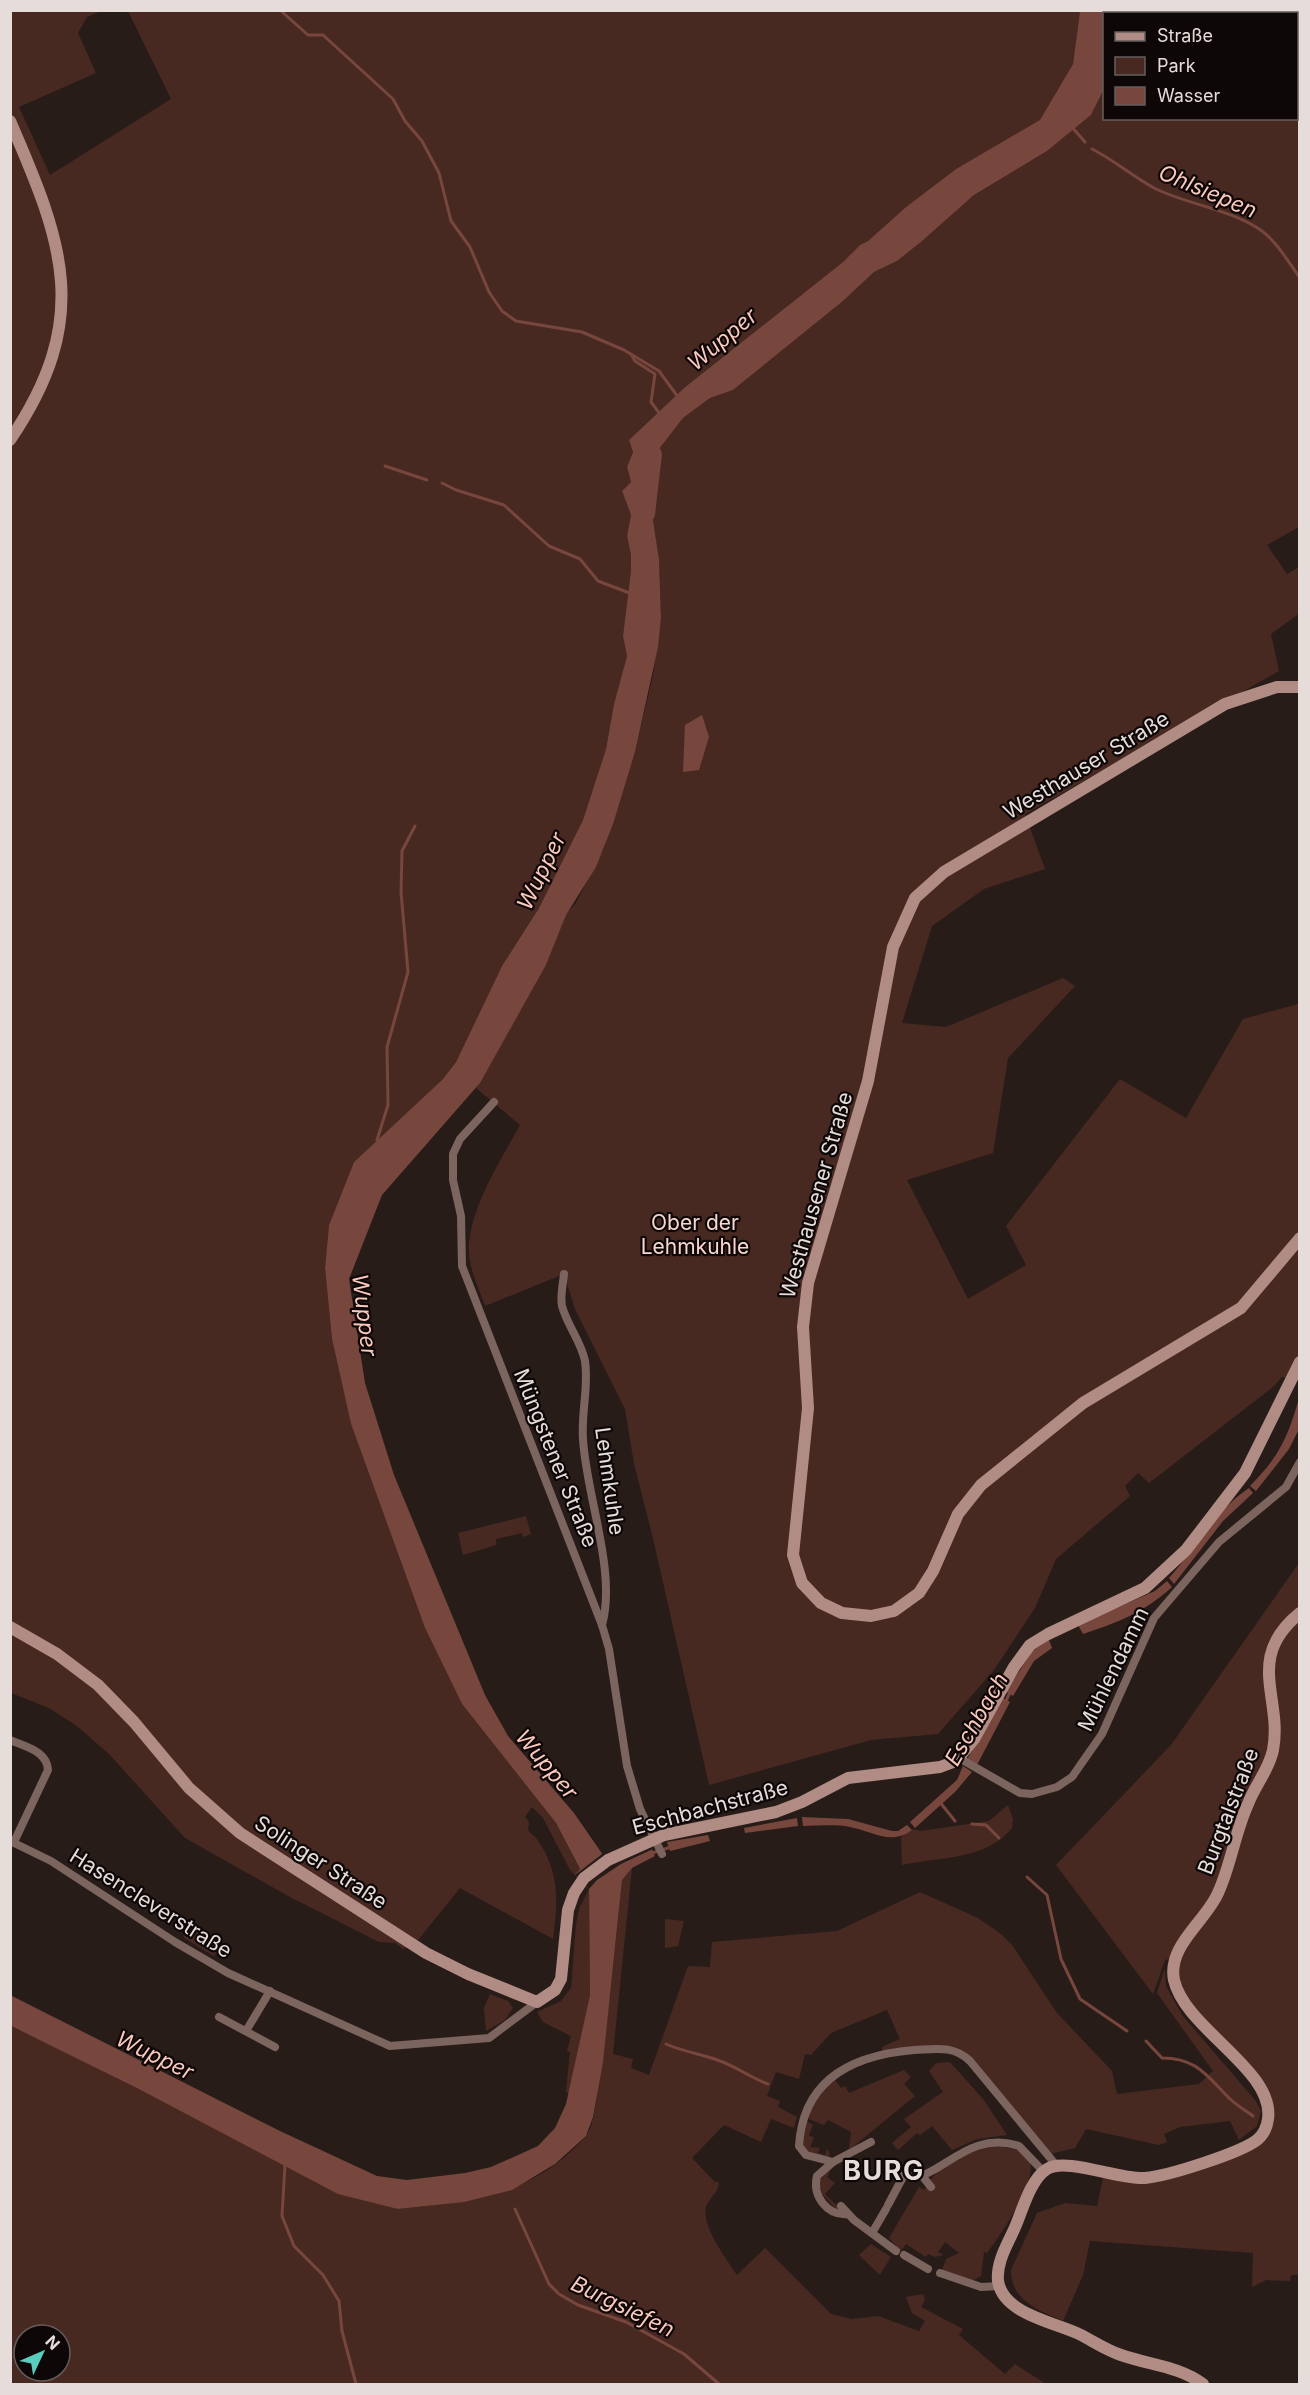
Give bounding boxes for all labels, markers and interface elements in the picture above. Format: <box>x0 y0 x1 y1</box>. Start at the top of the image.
legend <box>1103 12 1298 120</box>
text: Straße <box>1157 25 1213 46</box>
text: Park <box>1157 55 1196 76</box>
text: Wasser <box>1157 85 1220 106</box>
water label: Ohlsiepen <box>1155 159 1261 223</box>
water label: Wupper <box>682 302 763 376</box>
street label: Westhauser Straße <box>999 706 1173 824</box>
water label: Wupper <box>511 828 571 914</box>
street label: Westhausener Straße <box>775 1089 857 1301</box>
park label: Ober der Lehmkuhle <box>641 1210 749 1259</box>
water label: Wupper <box>347 1272 383 1358</box>
street label: Müngstener Straße <box>509 1365 603 1551</box>
street label: Lehmkuhle <box>590 1425 630 1537</box>
street label: Mühlendamm <box>1072 1603 1154 1735</box>
water label: Eschbach <box>939 1668 1013 1770</box>
water label: Wupper <box>510 1724 584 1805</box>
street label: Burgtalstraße <box>1192 1744 1264 1878</box>
street label: Eschbachstraße <box>629 1774 791 1840</box>
street label: Solinger Straße <box>250 1810 392 1914</box>
street label: Hasencleverstraße <box>65 1843 237 1963</box>
water label: Wupper <box>112 2025 198 2085</box>
district label: BURG <box>843 2154 925 2187</box>
water label: Burgsiefen <box>567 2270 679 2342</box>
north arrow <box>12 2323 72 2383</box>
text: N <box>41 2331 64 2354</box>

